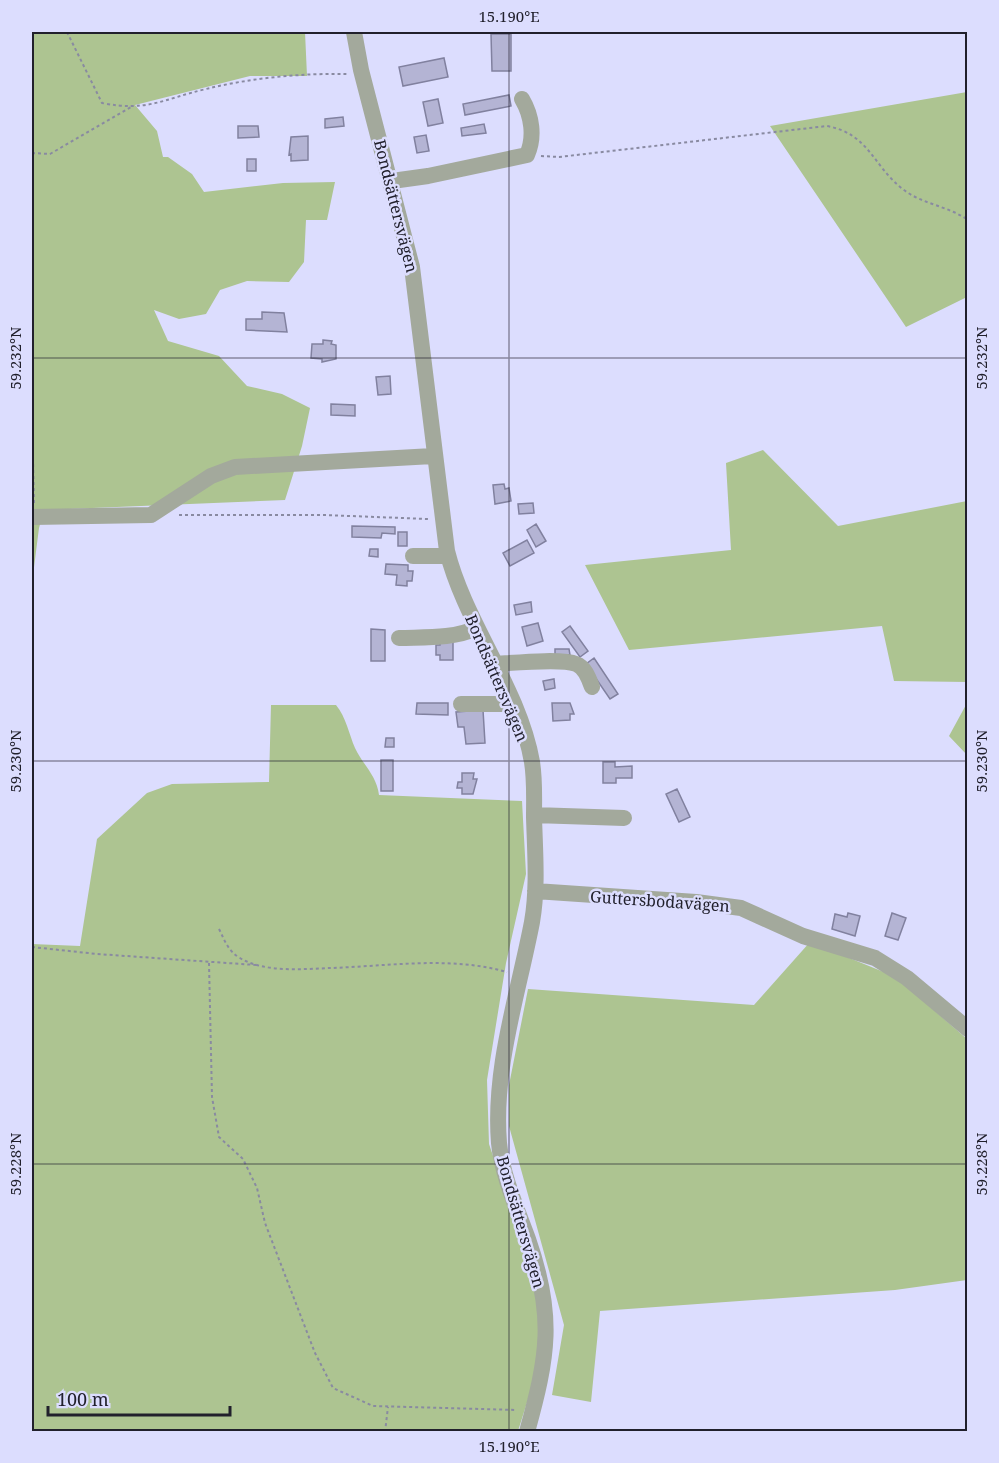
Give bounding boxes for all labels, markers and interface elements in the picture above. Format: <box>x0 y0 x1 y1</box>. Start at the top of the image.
text: 15.190°E <box>478 6 540 26</box>
street label: Bondsättersvägen <box>369 137 423 275</box>
text: 59.232°N <box>5 326 25 390</box>
text: 59.232°N <box>971 326 991 390</box>
street label: Bondsättersvägen <box>460 611 534 745</box>
text: 59.230°N <box>5 729 25 793</box>
text: 59.230°N <box>971 729 991 793</box>
street label: Guttersbodavägen <box>589 885 731 917</box>
text: 59.228°N <box>5 1132 25 1196</box>
text: 59.228°N <box>971 1132 991 1196</box>
street label: Bondsättersvägen <box>492 1153 550 1291</box>
scale bar <box>48 1379 230 1417</box>
text: 100 m <box>57 1387 109 1411</box>
text: 15.190°E <box>478 1436 540 1456</box>

